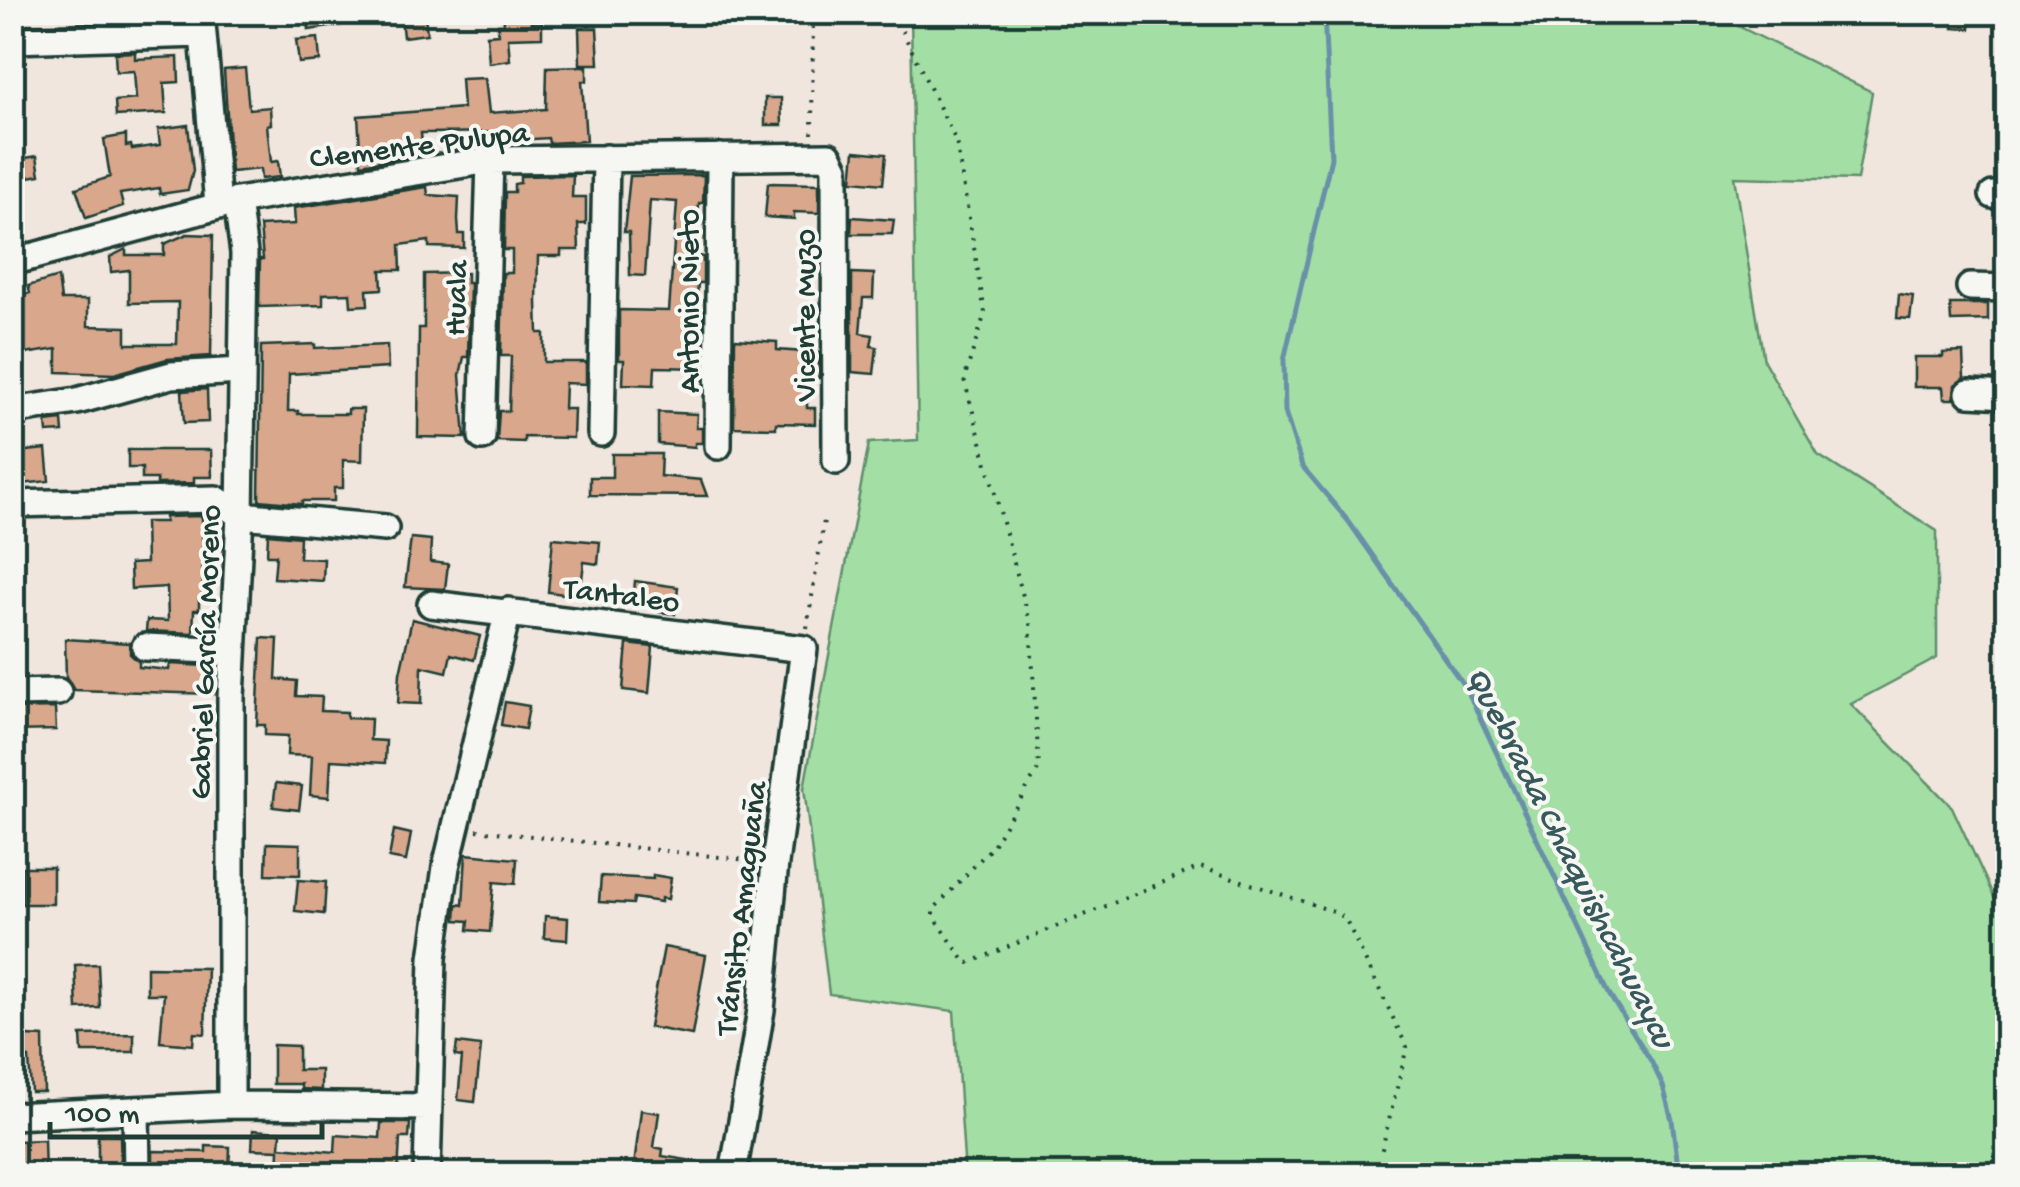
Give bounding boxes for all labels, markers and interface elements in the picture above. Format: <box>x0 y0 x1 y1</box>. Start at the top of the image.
street label: Clemente Pulupa <box>308 116 533 180</box>
street label: Antonio Nieto <box>673 209 711 393</box>
street label: Vicente Muzo <box>789 229 827 402</box>
street label: Huala <box>439 258 479 337</box>
street label: Gabriel García Moreno <box>184 504 232 800</box>
street label: Tantaleo <box>559 572 681 624</box>
water label: Quebrada Chaquishcahuaycu <box>1454 661 1683 1058</box>
street label: Tránsito Amaguaña <box>709 778 779 1040</box>
scale bar <box>50 1077 322 1139</box>
text: 100 m <box>64 1099 140 1134</box>

